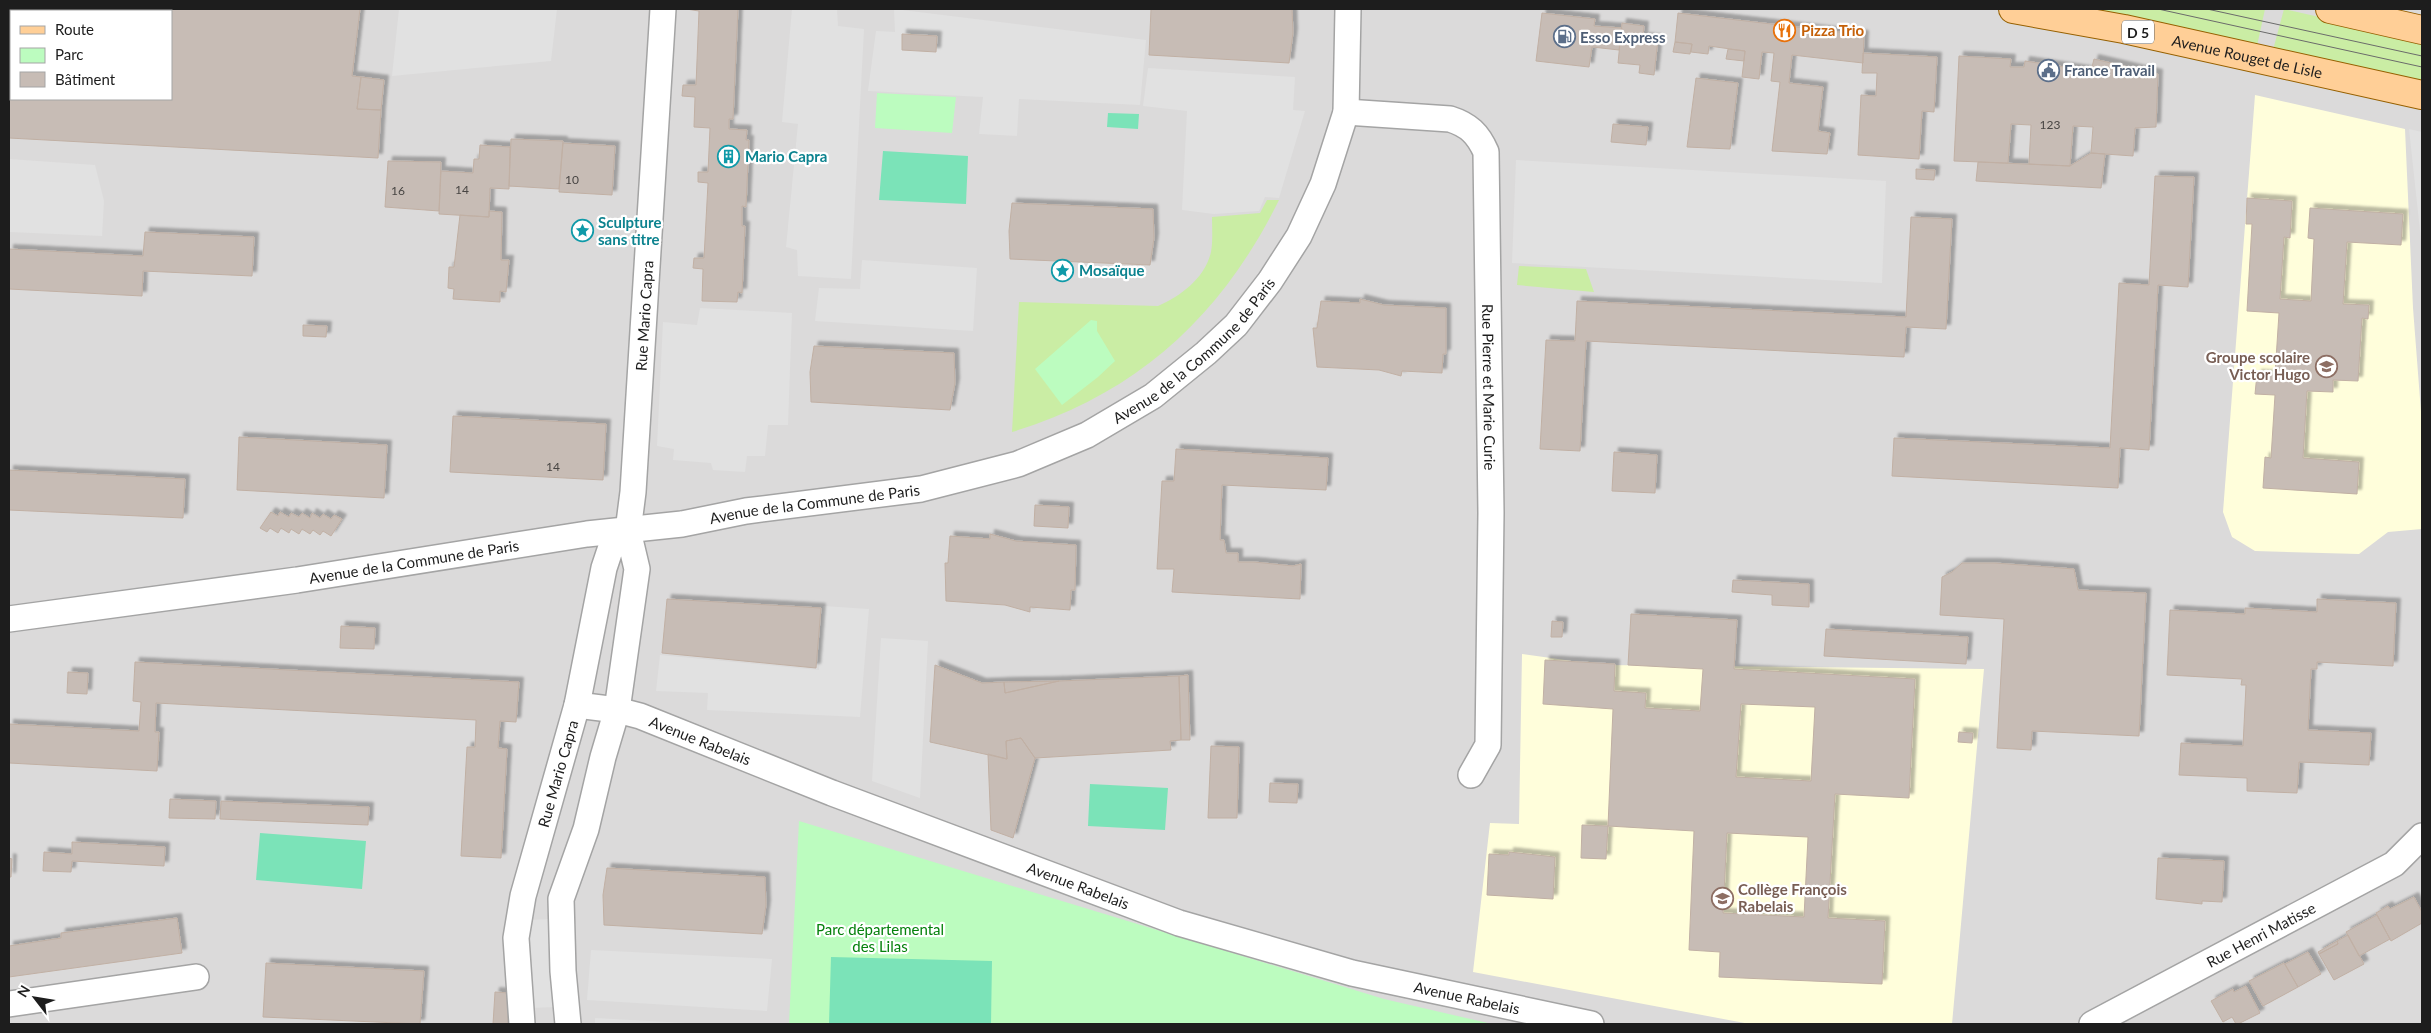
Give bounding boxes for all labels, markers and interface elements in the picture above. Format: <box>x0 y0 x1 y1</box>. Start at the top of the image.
legend <box>10 10 172 100</box>
restaurant icon: Pizza Trio <box>1773 18 1797 42</box>
text: Route <box>55 20 94 38</box>
place label: Pizza Trio <box>1801 21 1865 39</box>
road number: D 5 <box>2122 21 2154 44</box>
fuel station icon: Esso Express <box>1552 25 1576 49</box>
place label: Esso Express <box>1580 28 1666 46</box>
street label: Avenue Rouget de Lisle <box>2170 31 2324 82</box>
text: Parc <box>55 45 84 63</box>
public building icon: France Travail <box>2036 58 2060 82</box>
place label: France Travail <box>2064 61 2155 79</box>
text: Bâtiment <box>55 70 116 88</box>
house number: 123 <box>2040 117 2060 132</box>
building icon: Mario Capra <box>717 144 741 168</box>
place label: Mario Capra <box>745 147 827 165</box>
house number: 10 <box>565 172 579 187</box>
house number: 14 <box>455 182 469 197</box>
house number: 16 <box>391 183 405 198</box>
place label: Sculpture sans titre <box>598 213 661 248</box>
place icon: Sculpture sans titre <box>570 219 594 243</box>
place icon: Mosaïque <box>1051 258 1075 282</box>
street label: Rue Mario Capra <box>632 260 656 371</box>
place label: Mosaïque <box>1079 261 1145 279</box>
street label: Avenue de la Commune de Paris <box>1109 274 1278 427</box>
street label: Rue Pierre et Marie Curie <box>1479 304 1499 471</box>
place label: Groupe scolaire Victor Hugo <box>2206 348 2310 383</box>
school or university icon: Groupe scolaire Victor Hugo <box>2314 354 2338 378</box>
house number: 14 <box>546 459 560 474</box>
street label: Avenue de la Commune de Paris <box>708 480 921 527</box>
street label: Avenue de la Commune de Paris <box>308 536 520 587</box>
street label: Avenue Rabelais <box>647 712 754 769</box>
street label: Rue Mario Capra <box>534 718 581 829</box>
street label: Avenue Rabelais <box>1025 858 1132 913</box>
place label: Collège François Rabelais <box>1738 880 1847 915</box>
school or university icon: Collège François Rabelais <box>1710 886 1734 910</box>
street label: Rue Henri Matisse <box>2203 898 2318 971</box>
park label: Parc départemental des Lilas <box>816 920 944 955</box>
north arrow <box>10 973 60 1023</box>
street label: Avenue Rabelais <box>1412 977 1521 1018</box>
text: N <box>13 982 33 1000</box>

